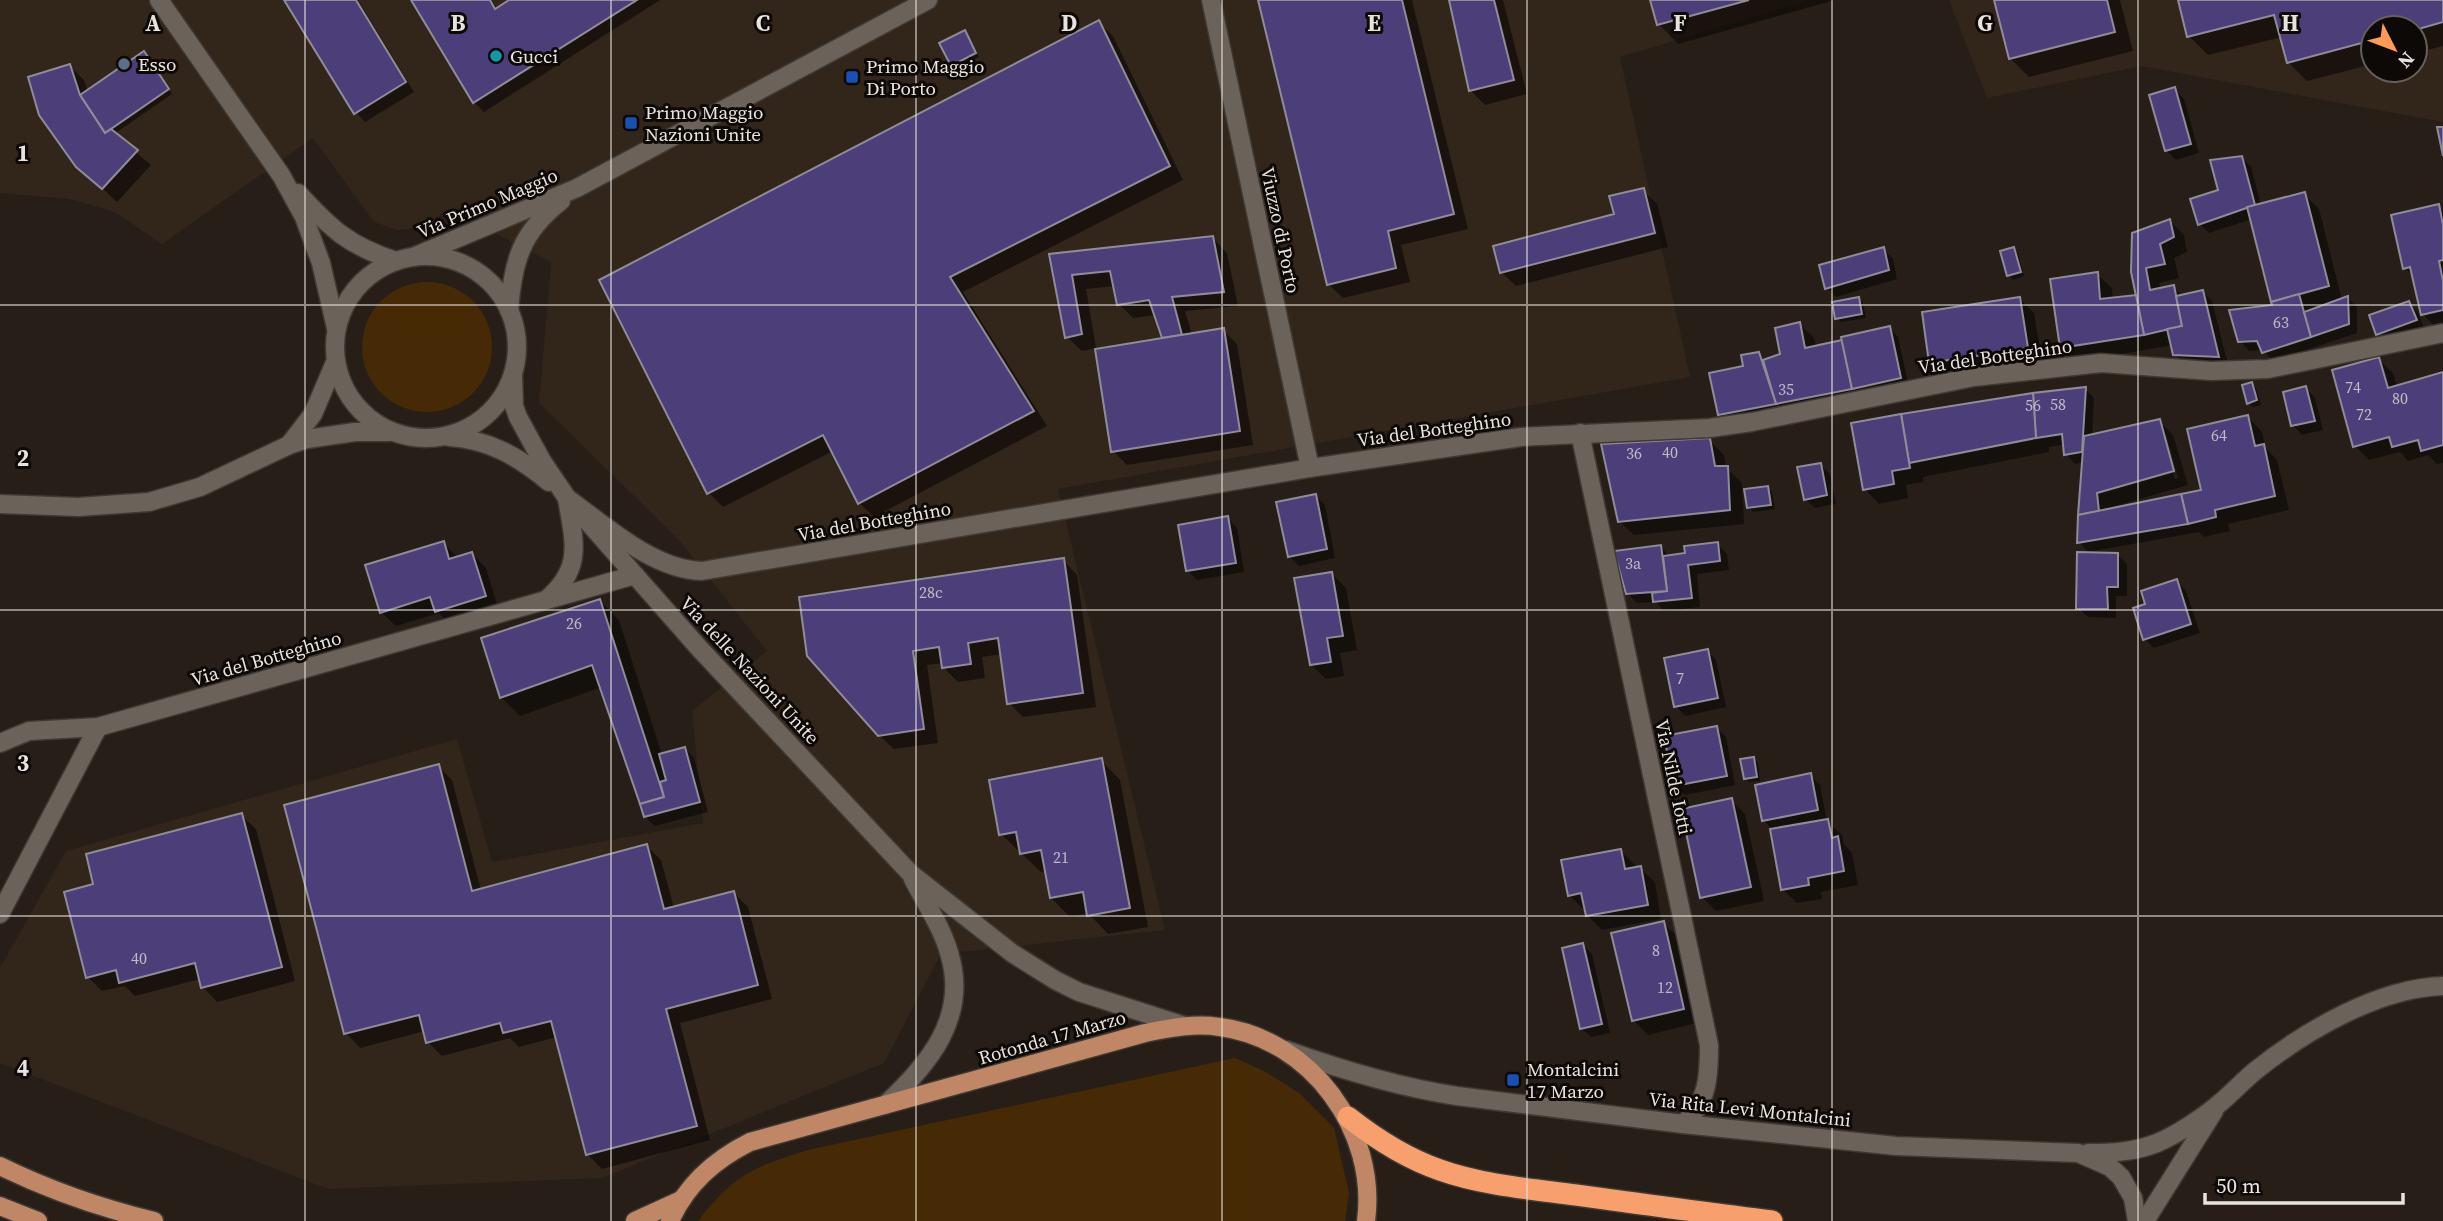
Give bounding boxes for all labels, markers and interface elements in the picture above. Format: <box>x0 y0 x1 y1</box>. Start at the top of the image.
text: A <box>145 7 161 39</box>
text: B <box>451 7 466 39</box>
text: C <box>756 7 770 39</box>
text: D <box>1061 7 1077 39</box>
text: E <box>1367 7 1381 39</box>
text: F <box>1673 7 1687 39</box>
text: G <box>1977 7 1993 39</box>
text: H <box>2281 7 2299 39</box>
north arrow <box>2359 14 2429 84</box>
place label: Gucci <box>510 43 558 69</box>
text: N <box>2392 47 2421 74</box>
marker: Gucci <box>488 48 504 64</box>
place label: Esso <box>138 51 176 77</box>
place label: Primo Maggio Di Porto <box>866 53 985 101</box>
marker: Esso <box>116 56 132 72</box>
marker: Primo Maggio Di Porto <box>844 69 860 85</box>
place label: Primo Maggio Nazioni Unite <box>645 99 764 147</box>
marker: Primo Maggio Nazioni Unite <box>623 115 639 131</box>
text: 1 <box>17 137 29 169</box>
street label: Via Primo Maggio <box>413 162 561 244</box>
street label: Viuzzo di Porto <box>1255 165 1307 295</box>
house number: 63 <box>2273 311 2289 333</box>
street label: Via del Botteghino <box>1916 332 2074 380</box>
house number: 74 <box>2345 376 2361 398</box>
house number: 35 <box>1778 378 1794 400</box>
house number: 80 <box>2392 387 2408 409</box>
house number: 58 <box>2050 393 2066 415</box>
house number: 56 <box>2025 394 2041 416</box>
house number: 72 <box>2356 403 2372 425</box>
street label: Via del Botteghino <box>1355 405 1513 453</box>
house number: 64 <box>2211 424 2227 446</box>
house number: 40 <box>1662 441 1678 463</box>
text: 2 <box>17 442 29 474</box>
house number: 36 <box>1626 442 1642 464</box>
street label: Via del Botteghino <box>795 495 953 547</box>
house number: 3a <box>1625 552 1642 574</box>
house number: 28c <box>919 581 943 603</box>
street label: Via delle Nazioni Unite <box>674 590 826 750</box>
house number: 26 <box>566 612 582 634</box>
street label: Via del Botteghino <box>188 624 344 692</box>
house number: 7 <box>1676 667 1684 689</box>
street label: Via Nilde Iotti <box>1649 717 1699 837</box>
text: 3 <box>17 747 29 779</box>
house number: 21 <box>1053 846 1069 868</box>
house number: 8 <box>1652 939 1660 961</box>
house number: 40 <box>131 947 147 969</box>
house number: 12 <box>1657 976 1673 998</box>
street label: Rotonda 17 Marzo <box>975 1004 1129 1070</box>
text: 4 <box>17 1052 29 1084</box>
place label: Montalcini 17 Marzo <box>1527 1056 1620 1104</box>
marker: Montalcini 17 Marzo <box>1505 1072 1521 1088</box>
street label: Via Rita Levi Montalcini <box>1648 1085 1853 1133</box>
scale bar <box>2205 1162 2403 1206</box>
text: 50 m <box>2216 1171 2261 1200</box>

